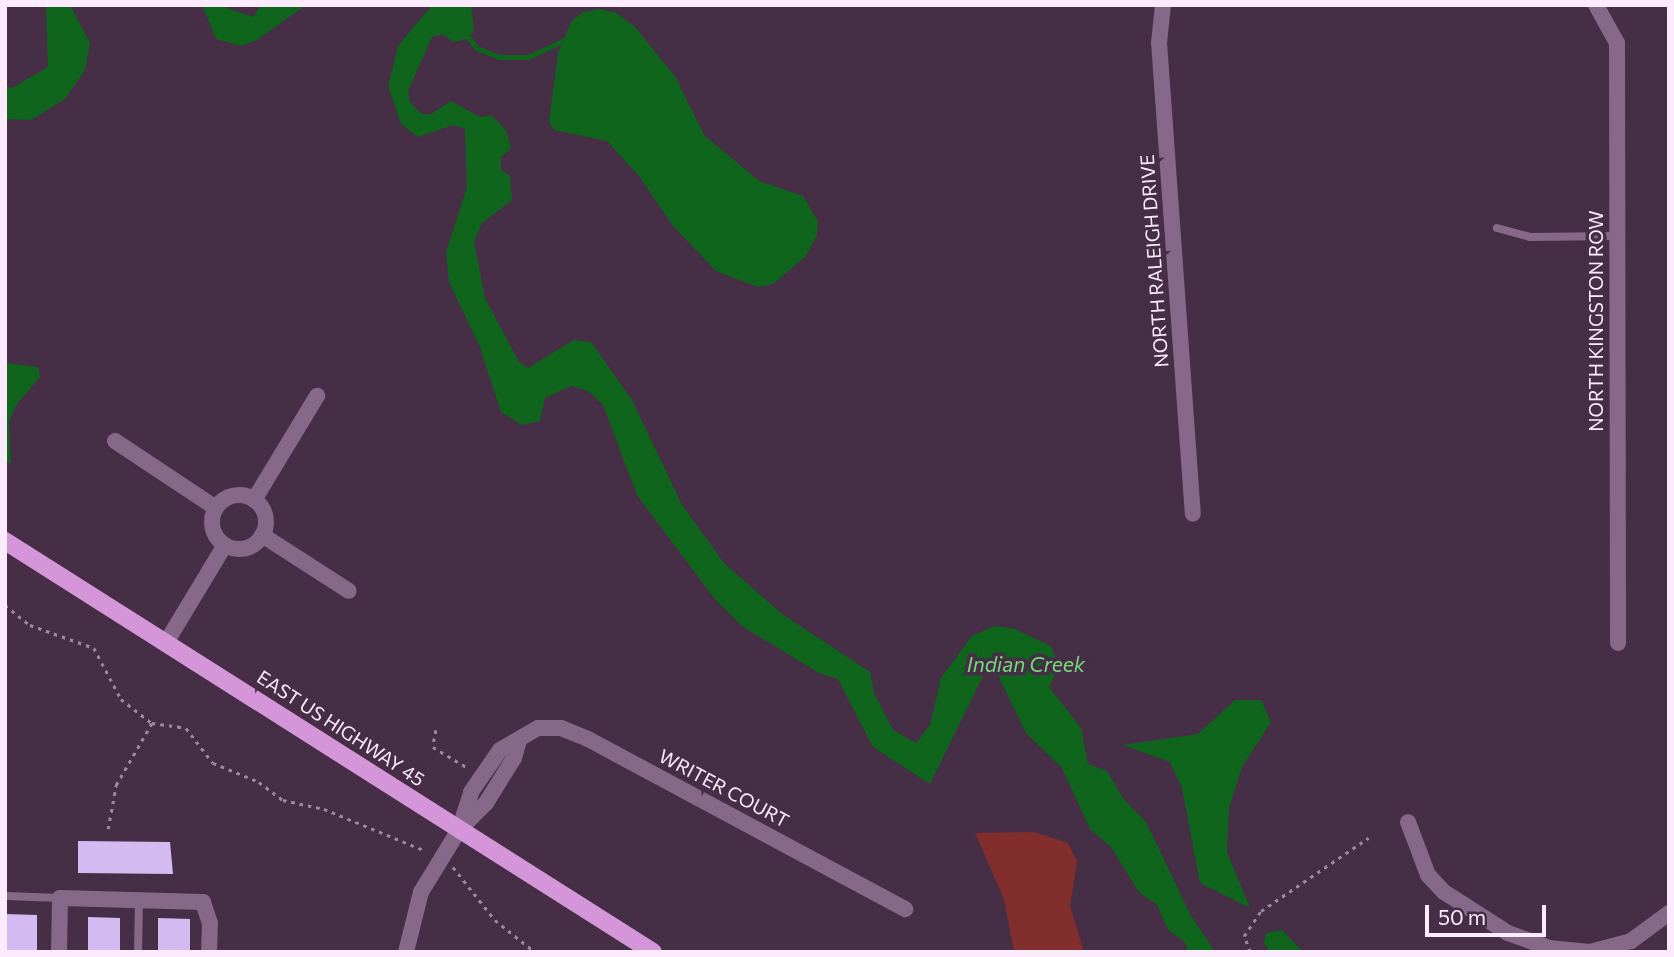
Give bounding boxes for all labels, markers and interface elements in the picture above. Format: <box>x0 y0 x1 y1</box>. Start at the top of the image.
street label: NORTH RALEIGH DRIVE <box>1135 154 1173 368</box>
street label: NORTH KINGSTON ROW <box>1585 210 1607 432</box>
water label: Indian Creek <box>967 651 1085 677</box>
street label: EAST US HIGHWAY 45 <box>253 665 429 791</box>
street label: WRITER COURT <box>655 744 793 832</box>
scale bar <box>1429 890 1550 934</box>
text: 50 m <box>1438 904 1486 929</box>

